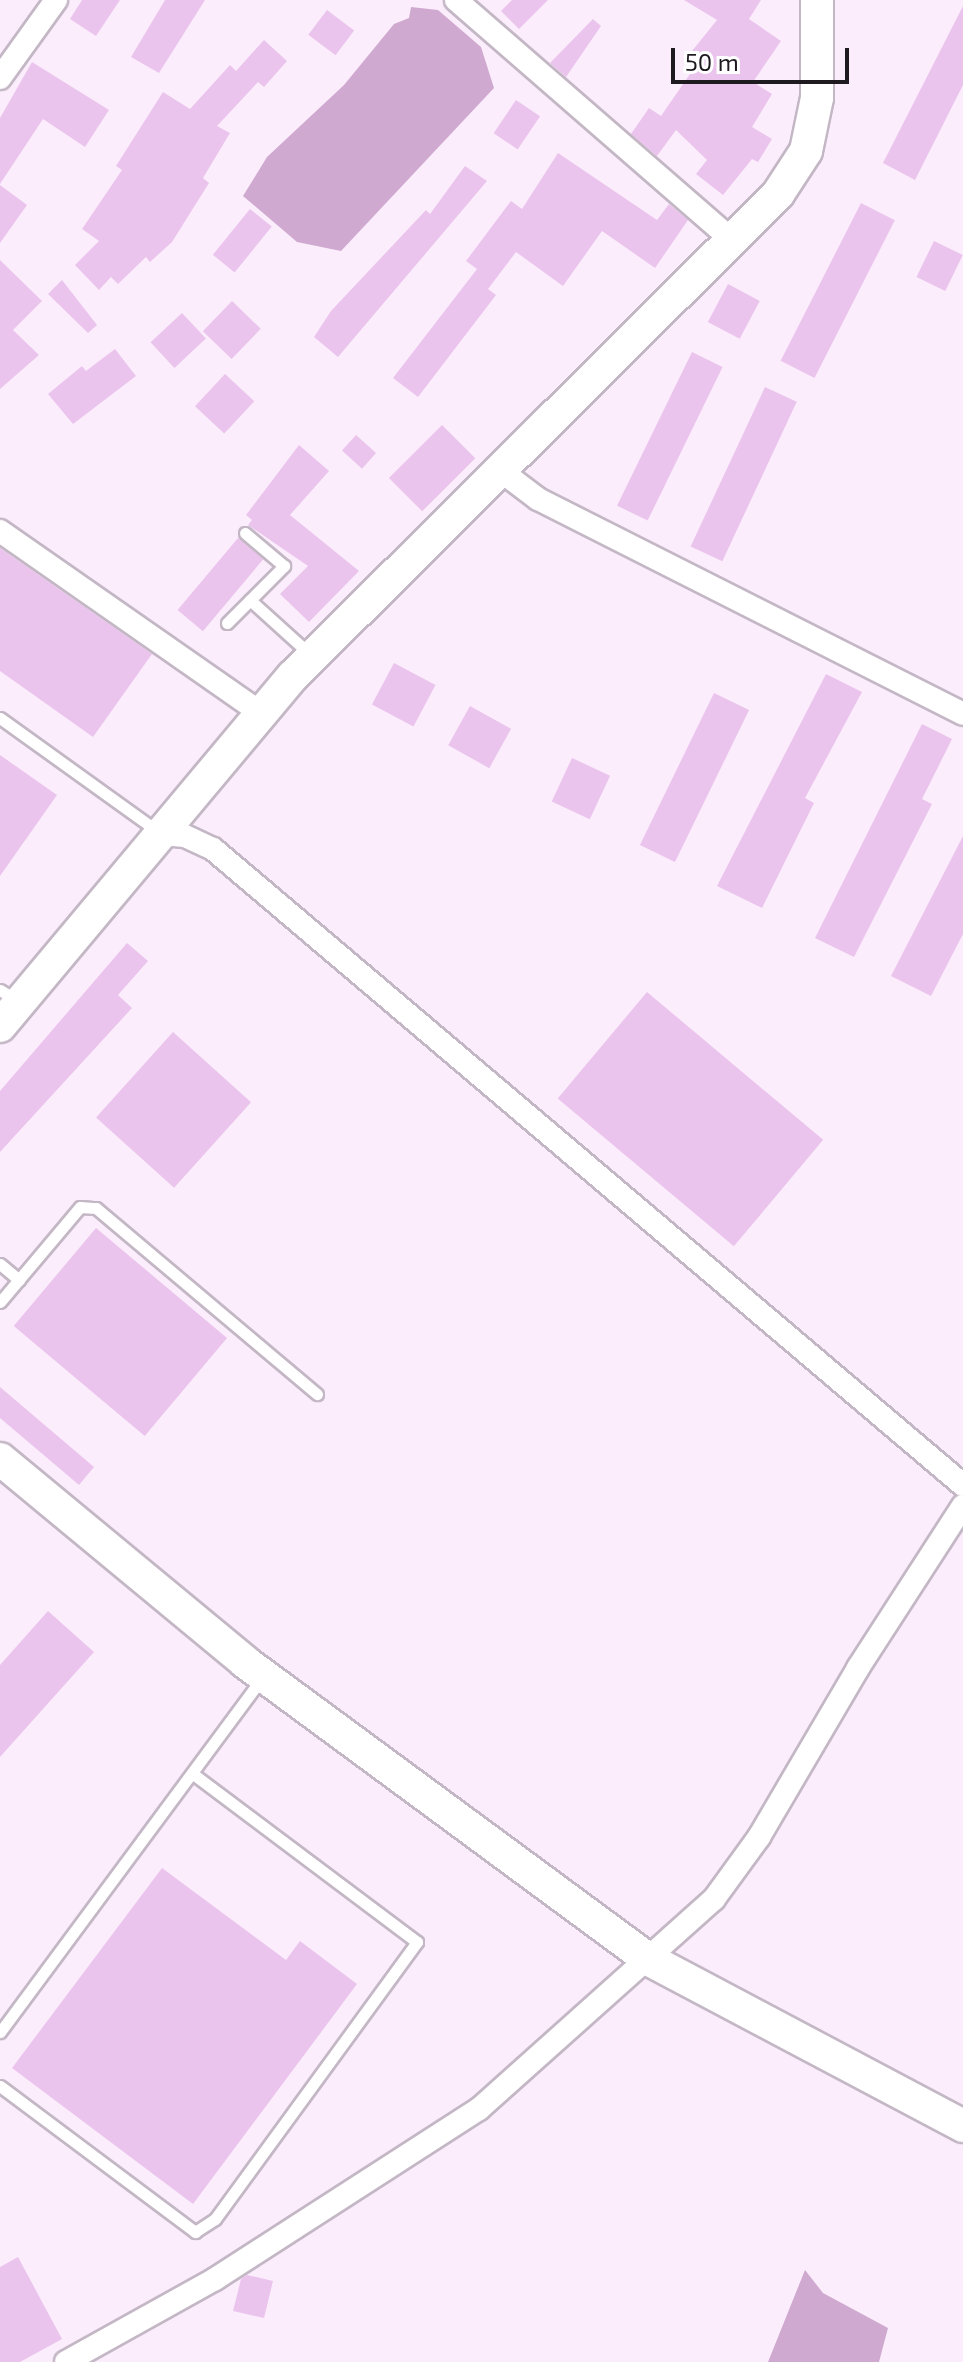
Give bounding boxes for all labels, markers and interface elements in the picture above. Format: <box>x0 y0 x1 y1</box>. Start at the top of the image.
scale bar <box>675 32 853 82</box>
text: 50 m <box>685 47 739 76</box>

